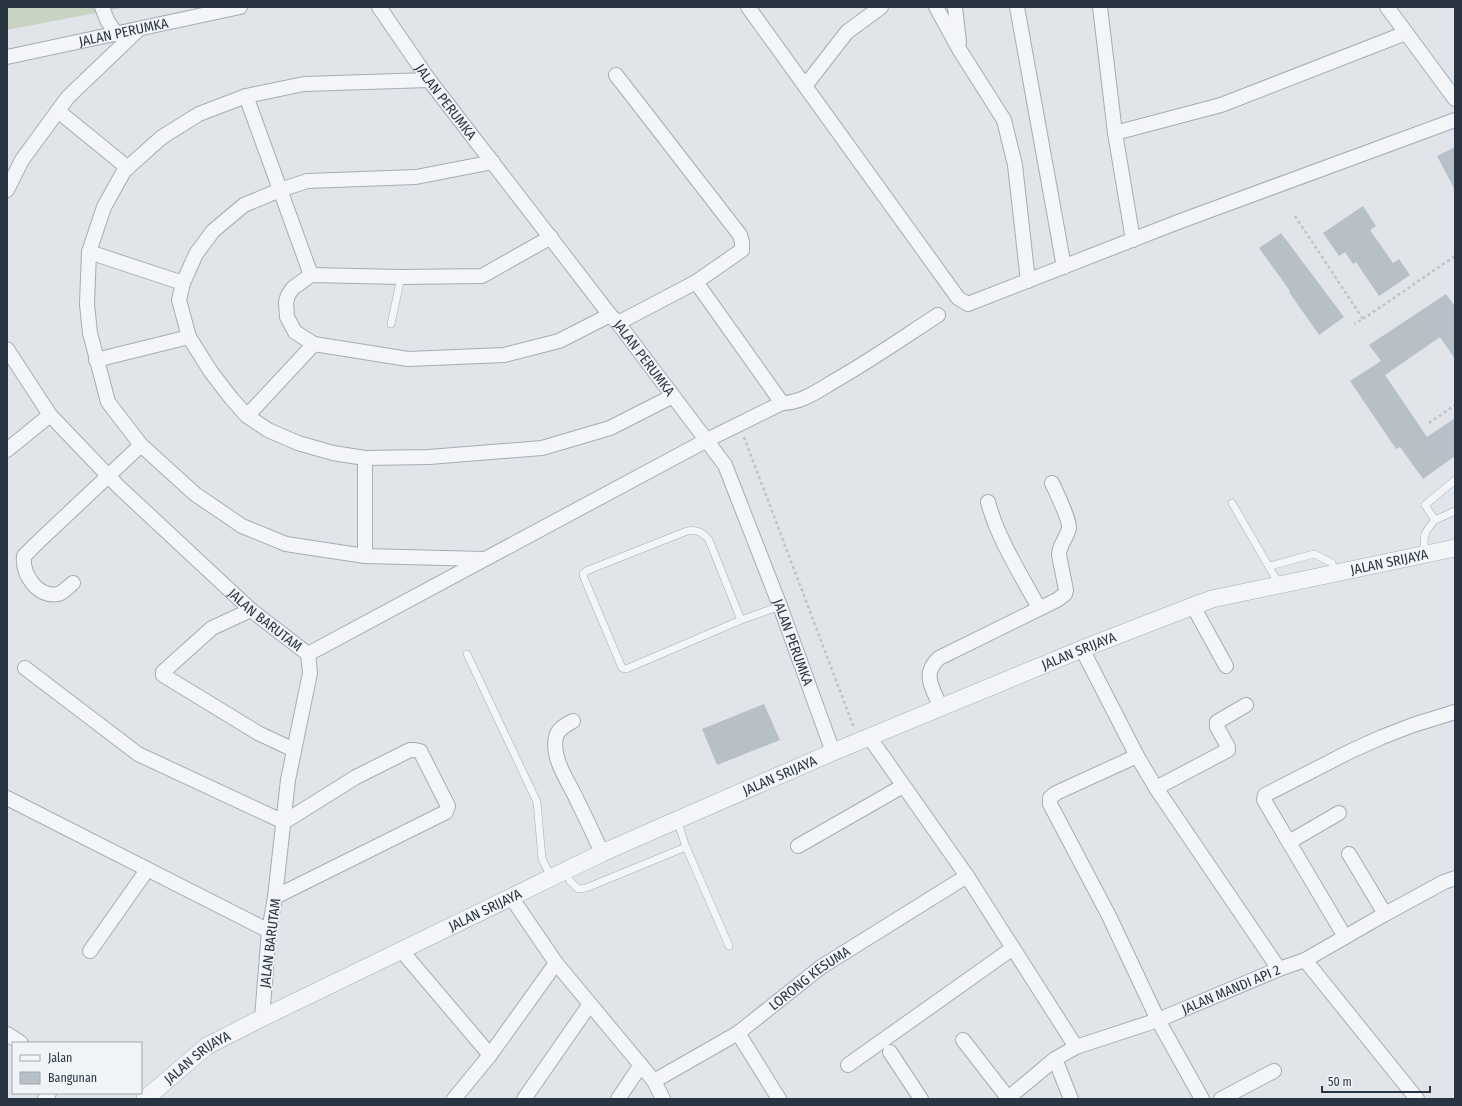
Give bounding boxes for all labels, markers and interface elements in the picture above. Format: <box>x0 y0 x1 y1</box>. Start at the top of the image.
street label: JALAN PERUMKA <box>77 15 170 50</box>
street label: JALAN PERUMKA <box>411 61 480 144</box>
street label: JALAN PERUMKA <box>610 316 678 400</box>
street label: JALAN SRIJAYA <box>1349 546 1430 579</box>
street label: JALAN BARUTAM <box>224 585 305 655</box>
street label: JALAN PERUMKA <box>769 597 816 689</box>
street label: JALAN SRIJAYA <box>1039 628 1119 674</box>
street label: JALAN SRIJAYA <box>740 752 820 799</box>
street label: JALAN SRIJAYA <box>446 885 525 935</box>
street label: JALAN BARUTAM <box>257 897 284 989</box>
street label: LORONG KESUMA <box>766 943 854 1014</box>
street label: JALAN MANDI API 2 <box>1179 961 1283 1018</box>
street label: JALAN SRIJAYA <box>161 1027 234 1088</box>
legend <box>12 1042 142 1094</box>
text: Jalan <box>48 1051 72 1065</box>
scale bar <box>1322 1068 1430 1094</box>
text: Bangunan <box>48 1071 97 1085</box>
text: 50 m <box>1328 1075 1352 1089</box>

